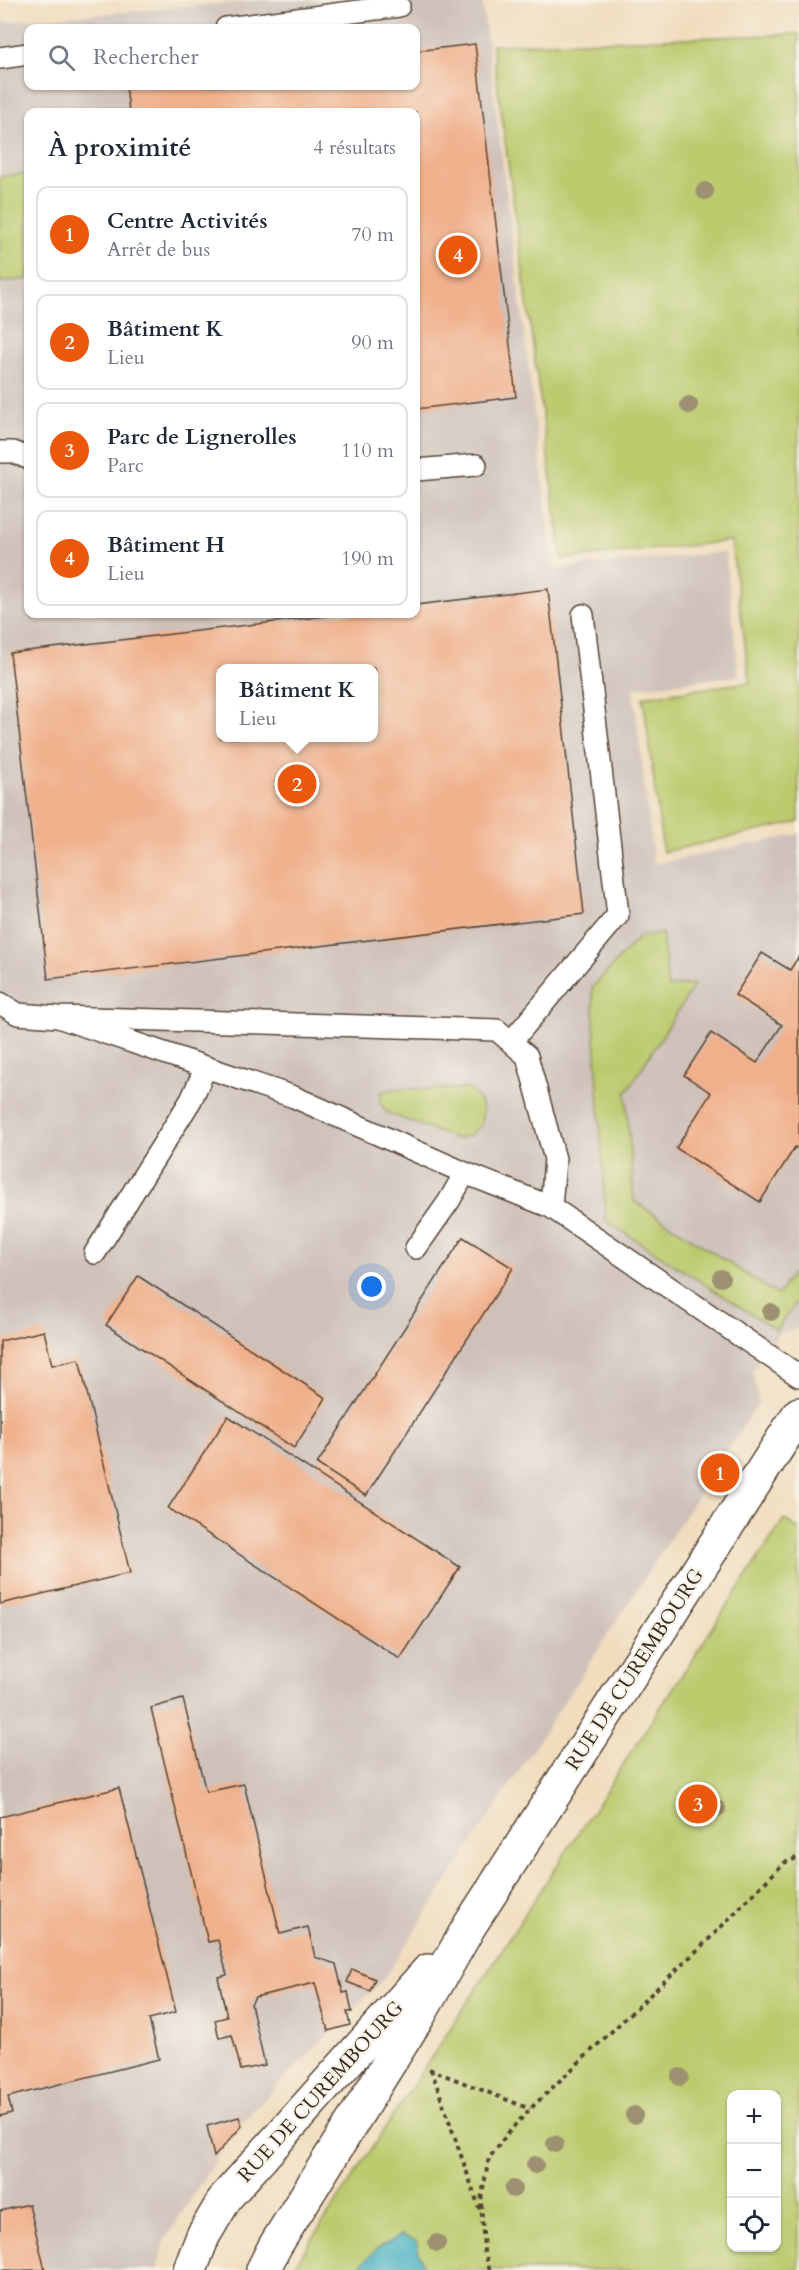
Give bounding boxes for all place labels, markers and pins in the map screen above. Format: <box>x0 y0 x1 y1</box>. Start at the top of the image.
pin: 4 <box>438 232 478 278</box>
pin: 2 <box>278 762 316 806</box>
pin: 1 <box>700 1450 740 1496</box>
pin: 3 <box>678 1782 718 1826</box>

